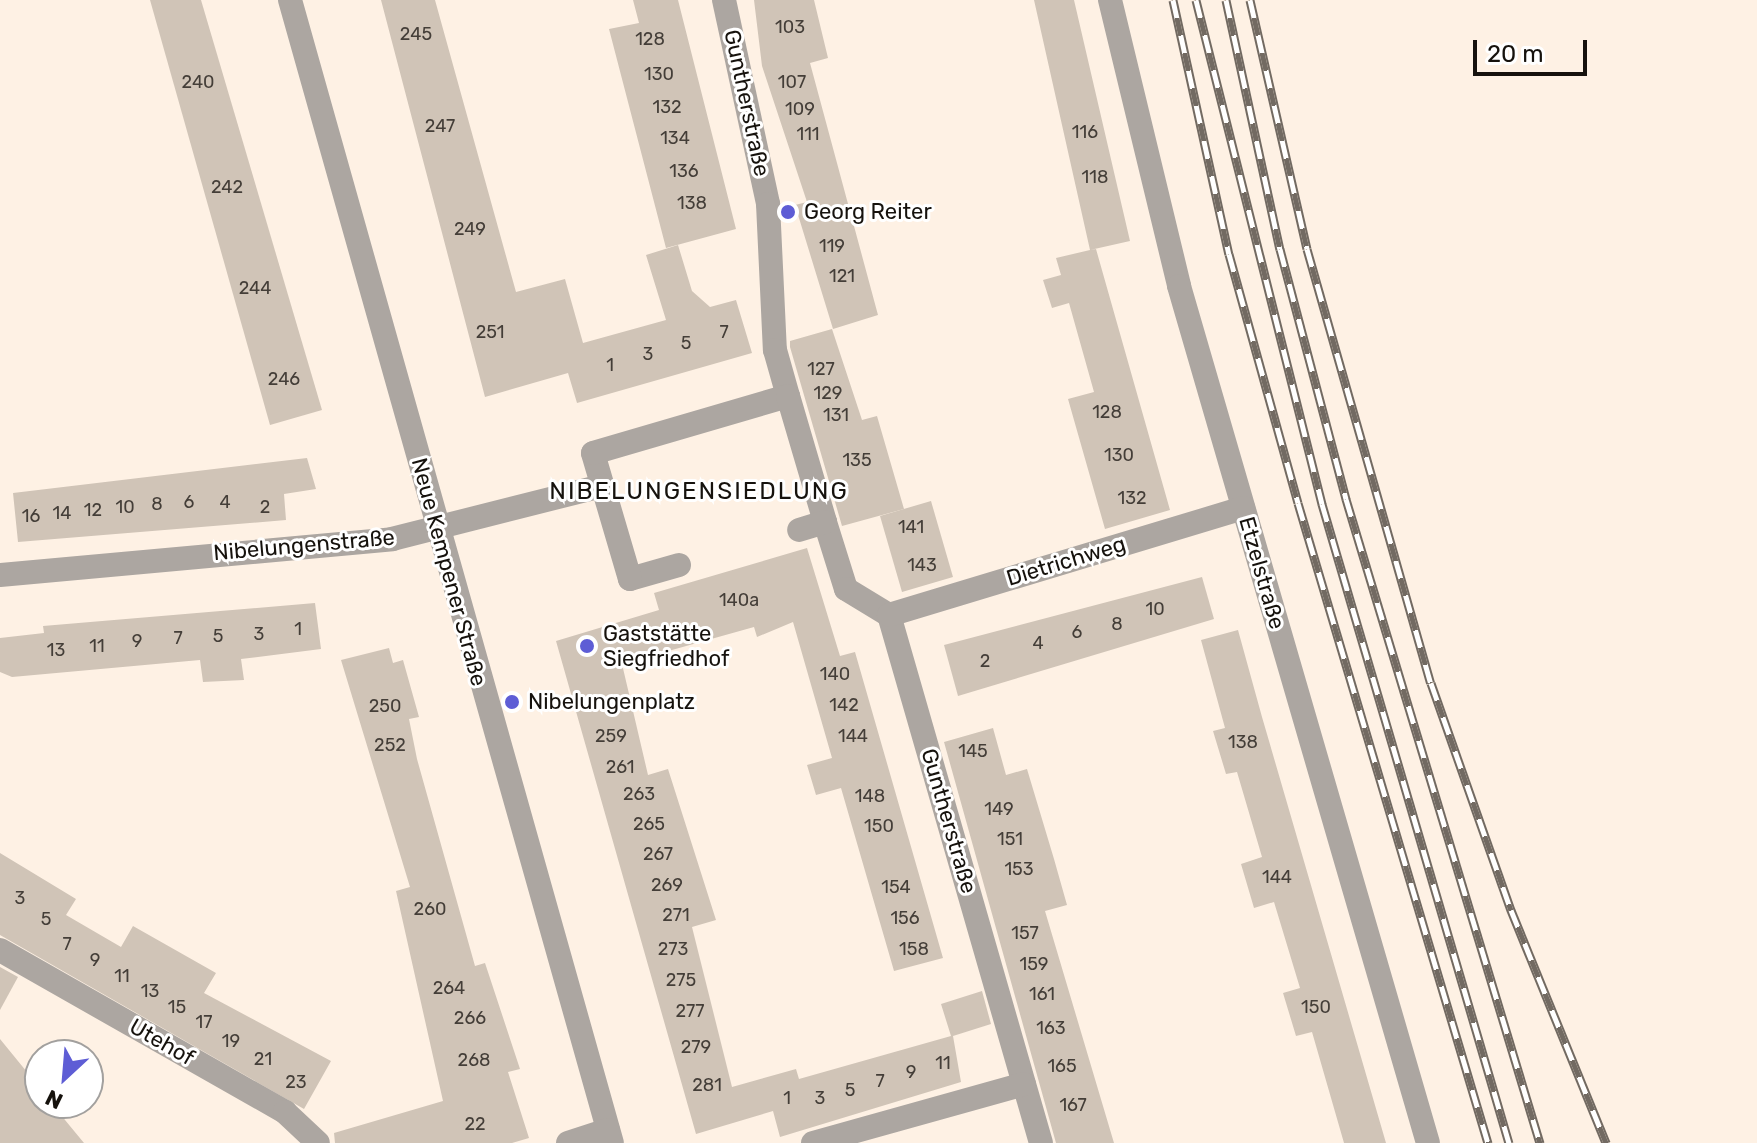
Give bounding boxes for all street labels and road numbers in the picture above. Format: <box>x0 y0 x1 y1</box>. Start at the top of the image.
street label: Guntherstraße <box>719 27 775 179</box>
street label: Neue Kempener Straße <box>406 455 492 689</box>
street label: Etzelstraße <box>1233 514 1291 632</box>
street label: Nibelungenstraße <box>212 524 396 566</box>
street label: Dietrichweg <box>1003 530 1129 592</box>
street label: Guntherstraße <box>916 746 982 896</box>
street label: Utehof <box>125 1013 199 1071</box>

